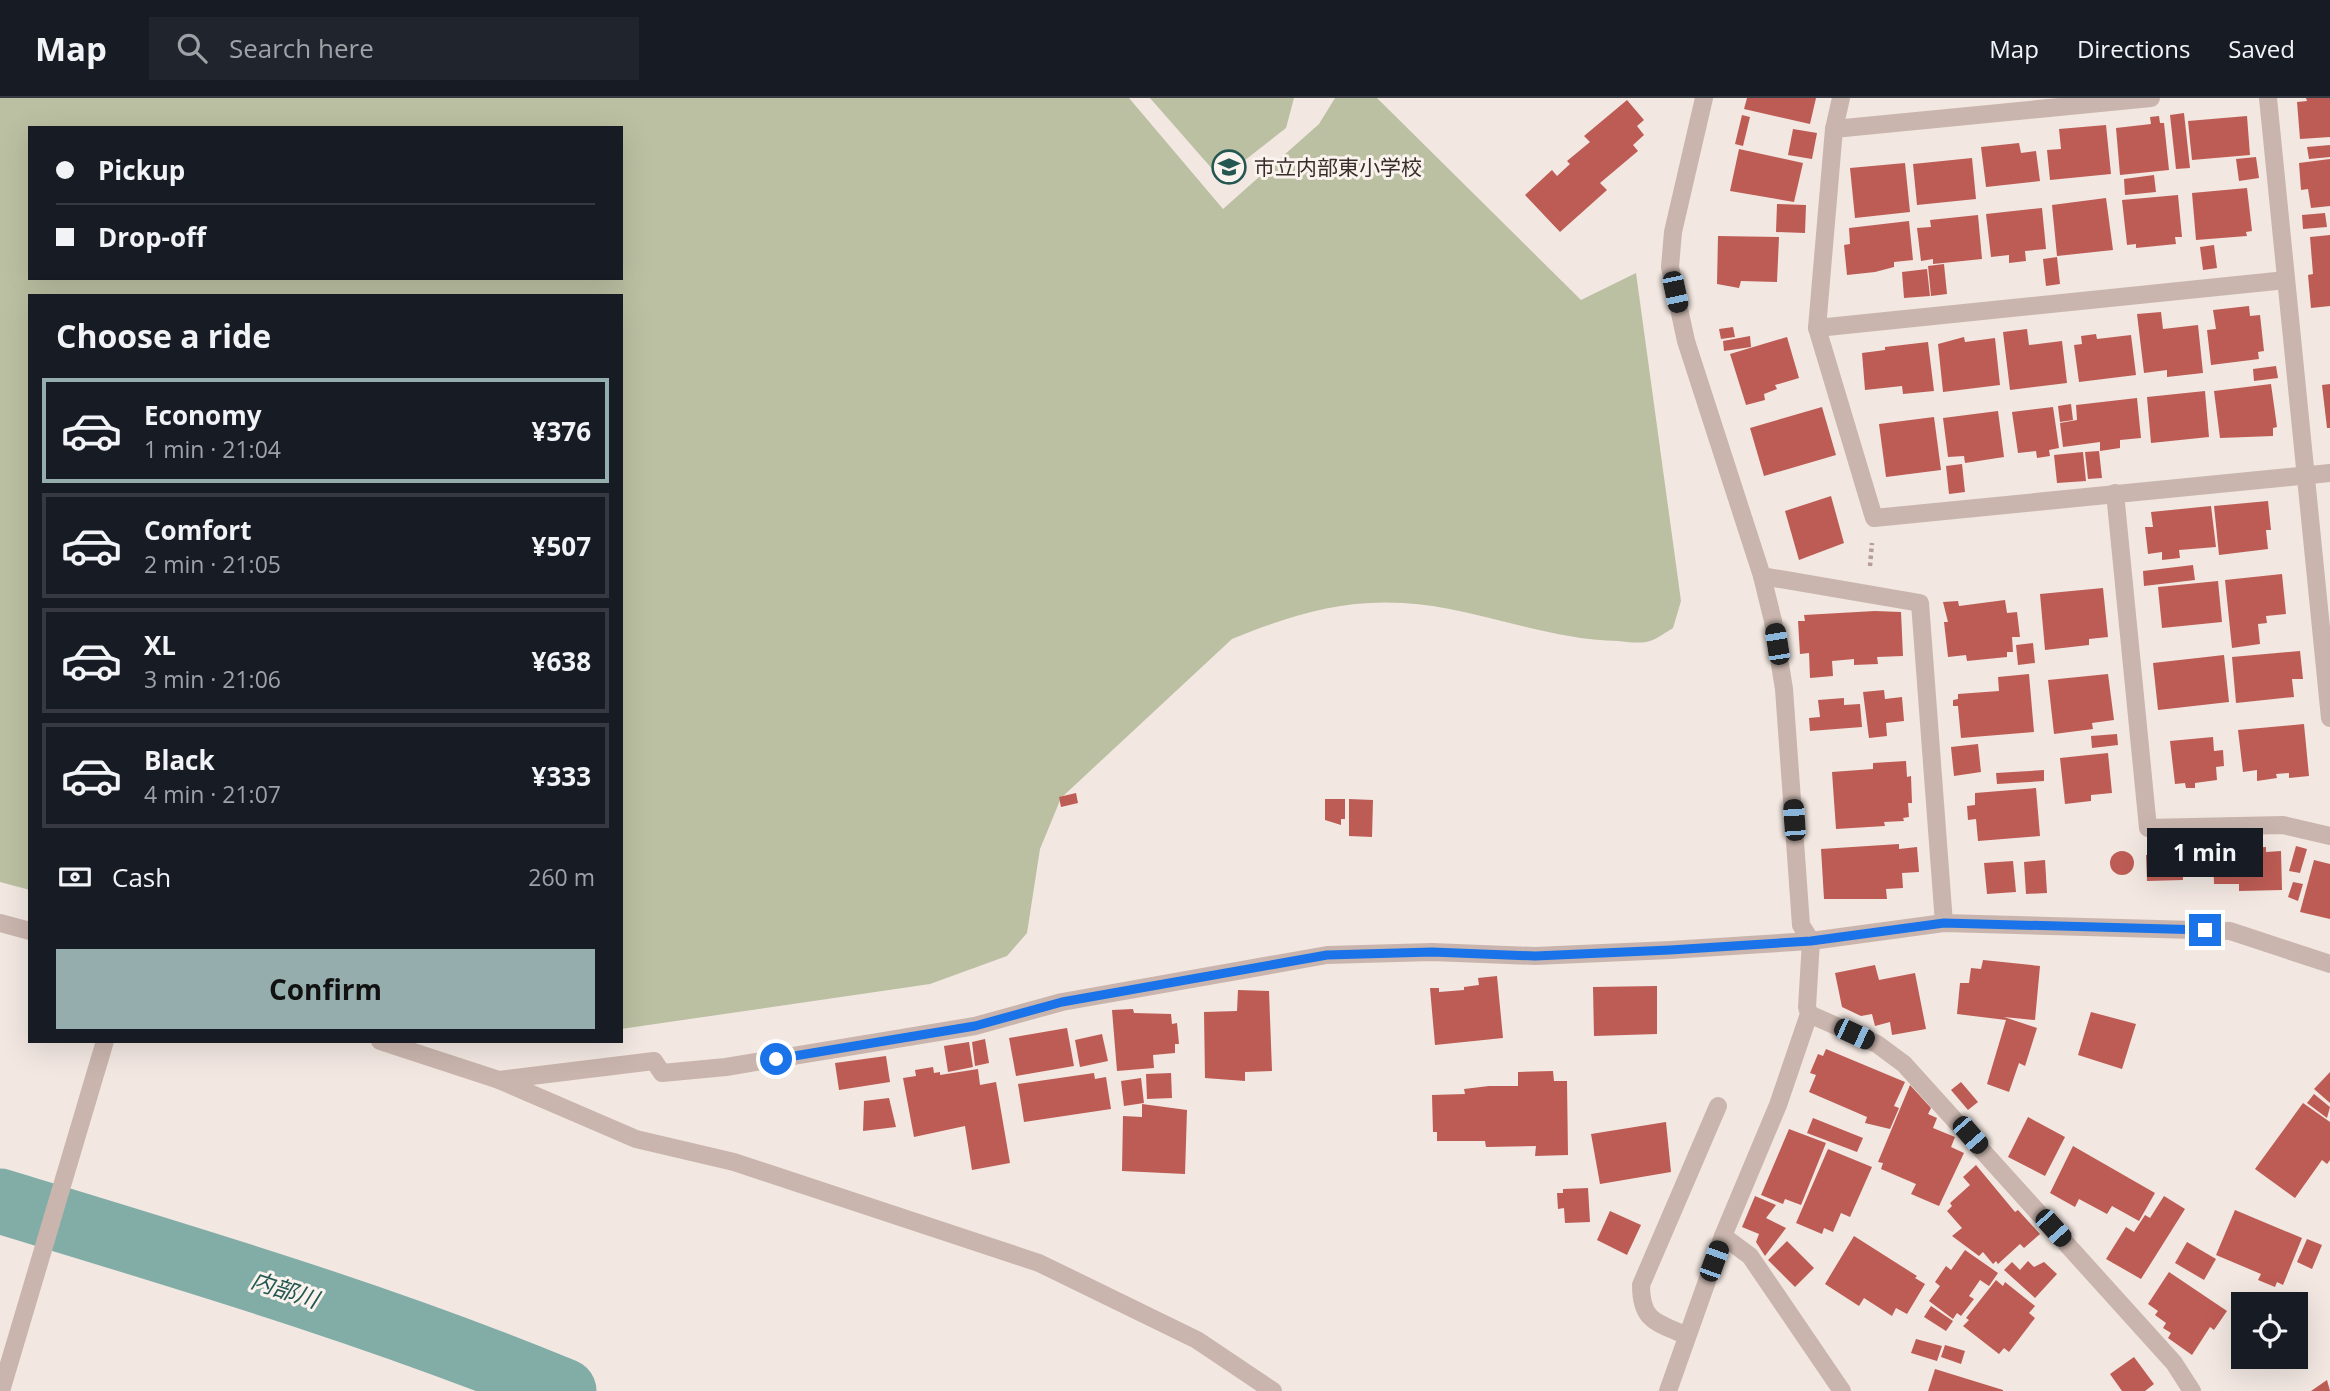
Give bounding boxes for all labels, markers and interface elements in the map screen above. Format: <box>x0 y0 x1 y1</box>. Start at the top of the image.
search box <box>149 17 639 80</box>
text: Map <box>35 26 107 71</box>
icon: search <box>173 29 211 67</box>
text: Search here <box>229 30 374 66</box>
text: Map <box>1989 32 2039 65</box>
text: Directions <box>2077 32 2190 65</box>
text: Saved <box>2228 32 2295 65</box>
school or university icon: 市立内部東小学校 <box>1210 148 1248 186</box>
text: Pickup <box>98 152 185 188</box>
place label: 市立内部東小学校 <box>1254 153 1422 181</box>
text: Drop-off <box>98 219 206 255</box>
car <box>1661 269 1690 315</box>
text: Choose a ride <box>56 314 271 357</box>
text: Economy <box>144 397 262 433</box>
icon: car <box>60 399 123 462</box>
text: ¥376 <box>532 413 591 449</box>
text: 1 min · 21:04 <box>144 433 281 465</box>
text: Comfort <box>144 512 251 548</box>
icon: car <box>60 514 123 577</box>
text: ¥507 <box>532 528 591 564</box>
text: 2 min · 21:05 <box>144 548 281 580</box>
car <box>1764 622 1791 666</box>
text: XL <box>144 627 176 663</box>
icon: car <box>60 629 123 692</box>
text: ¥638 <box>532 643 591 679</box>
text: 3 min · 21:06 <box>144 663 281 695</box>
text: Black <box>144 742 215 778</box>
icon: car <box>60 744 123 807</box>
text: ¥333 <box>532 758 591 794</box>
text: 4 min · 21:07 <box>144 778 281 810</box>
car <box>1783 798 1806 842</box>
callout: 1 min <box>2147 828 2263 878</box>
text: 1 min <box>2173 836 2237 868</box>
icon: cash <box>56 858 94 896</box>
text: Cash <box>112 859 171 895</box>
text: 260 m <box>528 861 595 893</box>
route end <box>2189 914 2221 946</box>
button: Confirm <box>56 949 595 1029</box>
car <box>1831 1016 1878 1052</box>
route start <box>760 1043 792 1075</box>
car <box>1949 1112 1992 1158</box>
car <box>2032 1205 2075 1251</box>
car <box>1697 1238 1732 1284</box>
water label: 内部川 <box>247 1263 326 1316</box>
map controls <box>2231 1292 2308 1369</box>
button: locate <box>2231 1292 2308 1369</box>

